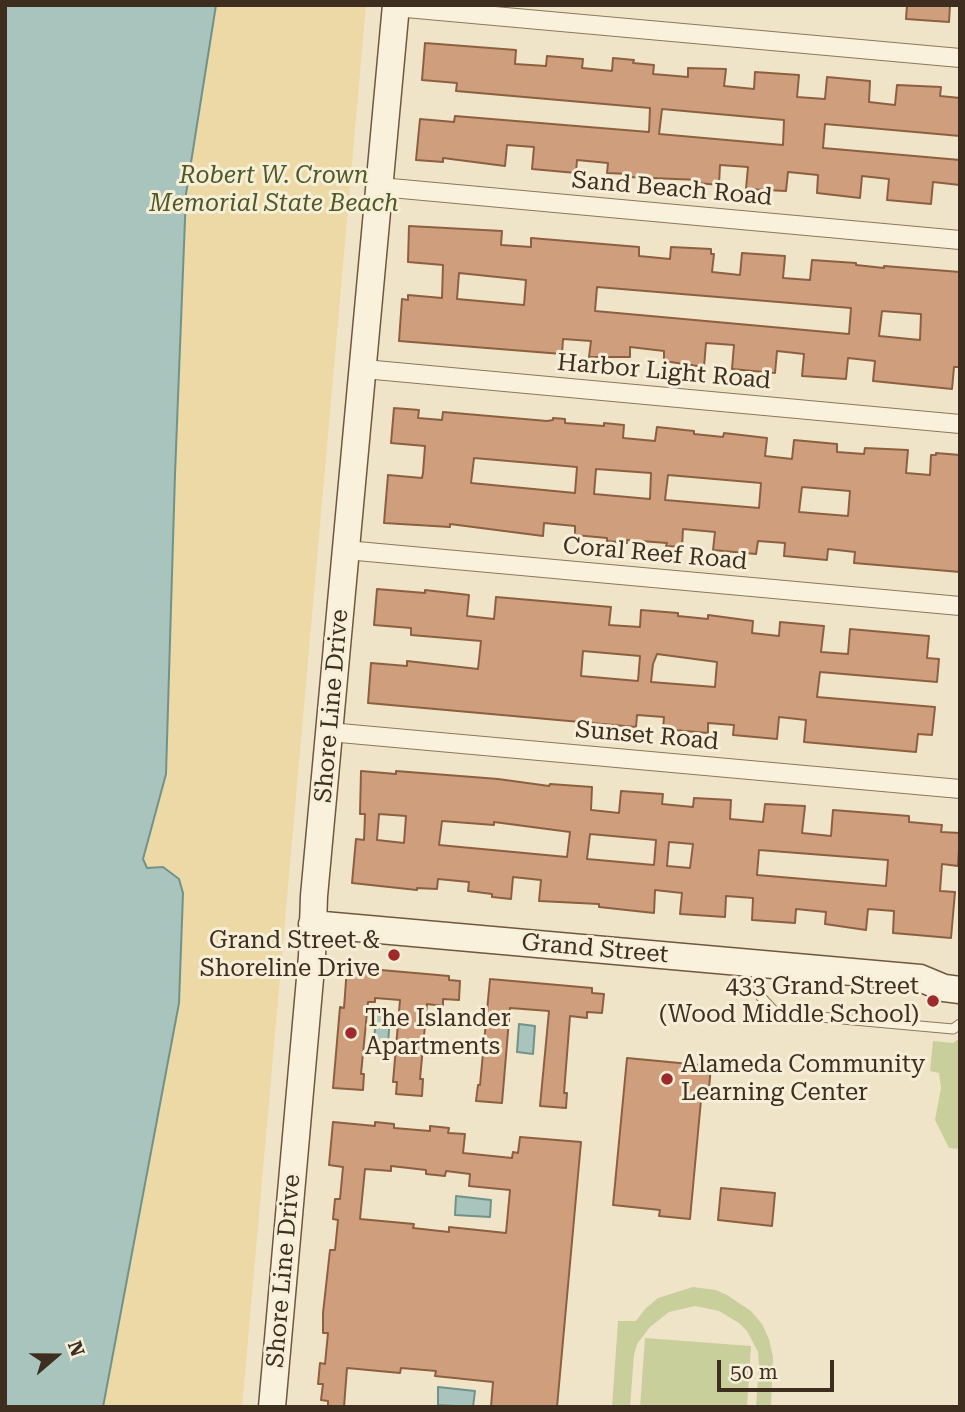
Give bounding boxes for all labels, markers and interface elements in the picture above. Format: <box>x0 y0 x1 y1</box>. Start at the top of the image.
park label: Robert W. Crown Memorial State Beach <box>149 162 399 218</box>
street label: Sand Beach Road <box>571 166 773 212</box>
street label: Harbor Light Road <box>556 348 772 396</box>
street label: Coral Reef Road <box>562 532 748 576</box>
street label: Shore Line Drive <box>309 608 355 804</box>
street label: Sunset Road <box>574 715 720 757</box>
place label: Grand Street & Shoreline Drive <box>200 927 380 983</box>
street label: Grand Street <box>520 928 670 970</box>
marker: Grand Street & Shoreline Drive <box>386 947 402 963</box>
place label: 433 Grand Street (Wood Middle School) <box>659 973 919 1029</box>
marker: 433 Grand Street (Wood Middle School) <box>925 993 941 1009</box>
place label: The Islander Apartments <box>365 1005 511 1061</box>
marker: The Islander Apartments <box>343 1025 359 1041</box>
place label: Alameda Community Learning Center <box>681 1051 925 1107</box>
marker: Alameda Community Learning Center <box>659 1071 675 1087</box>
street label: Shore Line Drive <box>261 1173 307 1369</box>
north arrow <box>21 1321 91 1391</box>
text: N <box>63 1338 90 1359</box>
scale bar <box>720 1346 837 1390</box>
text: 50 m <box>730 1360 778 1384</box>

